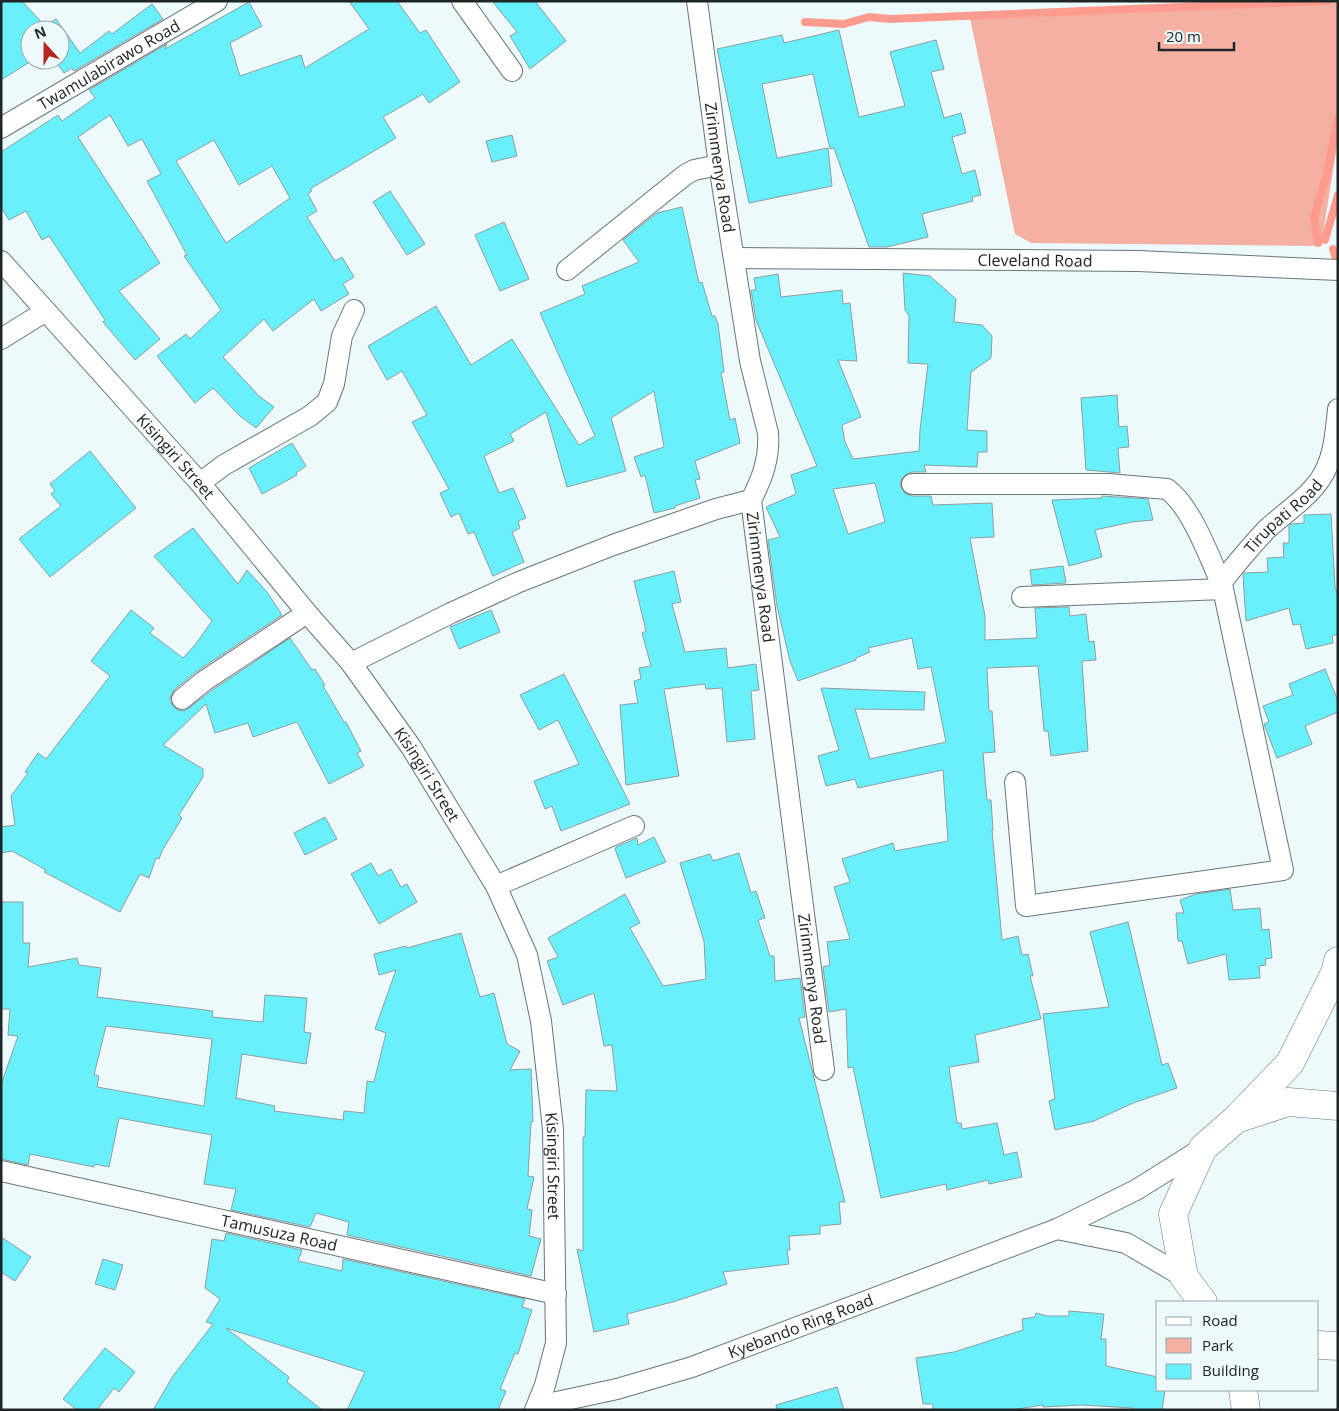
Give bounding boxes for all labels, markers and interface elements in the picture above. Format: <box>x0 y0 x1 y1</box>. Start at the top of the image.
street label: Twamulabirawo Road <box>34 14 184 115</box>
north arrow <box>20 20 70 70</box>
scale bar <box>1159 20 1234 52</box>
text: N <box>31 21 49 43</box>
text: 20 m <box>1166 26 1201 46</box>
street label: Zirimmenya Road <box>700 101 741 234</box>
street label: Cleveland Road <box>977 249 1093 272</box>
street label: Kisingiri Street <box>132 409 220 504</box>
street label: Tirupati Road <box>1239 474 1328 558</box>
street label: Zirimmenya Road <box>742 511 780 644</box>
street label: Kisingiri Street <box>389 723 465 826</box>
street label: Zirimmenya Road <box>793 912 832 1045</box>
street label: Kisingiri Street <box>540 1111 565 1220</box>
street label: Tamusuza Road <box>219 1209 339 1256</box>
street label: Kyebando Ring Road <box>725 1289 876 1363</box>
legend <box>1156 1301 1319 1391</box>
text: Road <box>1202 1310 1238 1330</box>
text: Park <box>1202 1335 1233 1355</box>
text: Building <box>1202 1360 1259 1380</box>

